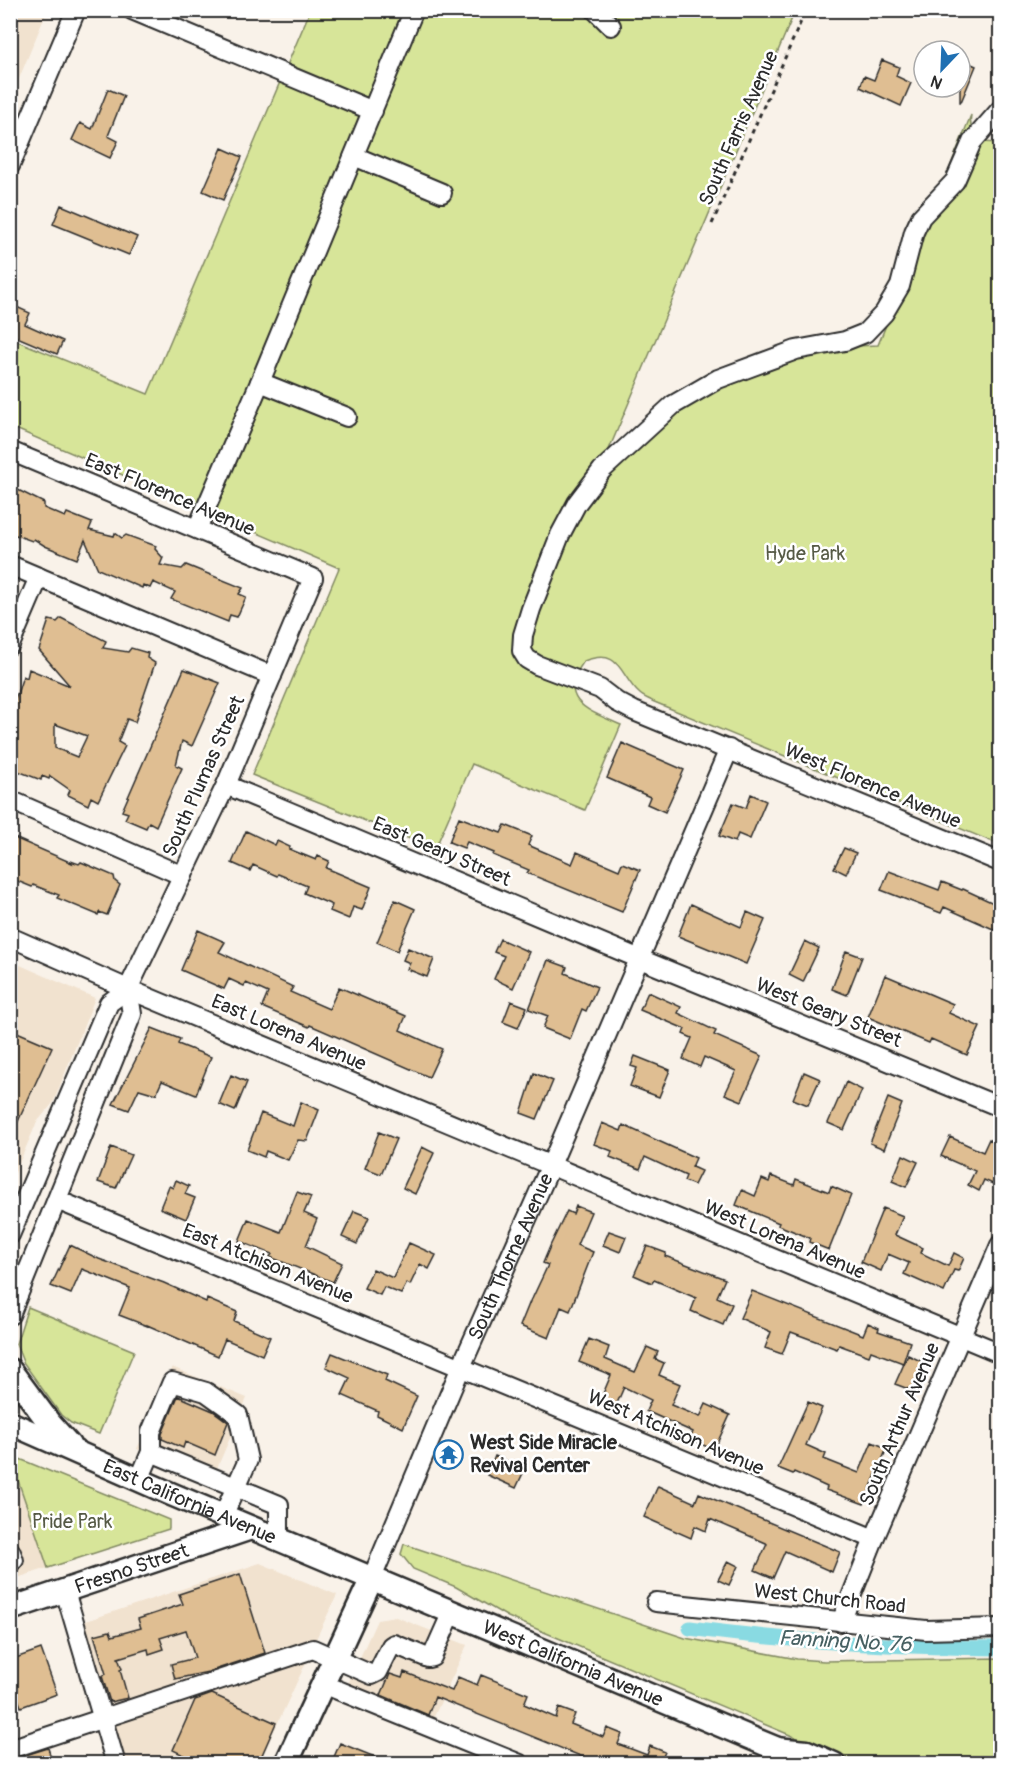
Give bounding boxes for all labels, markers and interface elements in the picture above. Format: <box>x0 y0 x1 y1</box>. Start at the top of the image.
north arrow <box>912 39 972 99</box>
street label: South Farris Avenue <box>693 47 784 210</box>
text: N <box>927 70 945 93</box>
street label: East Florence Avenue <box>81 447 259 542</box>
park label: Hyde Park <box>765 541 846 566</box>
street label: South Plumas Street <box>157 691 251 861</box>
street label: West Florence Avenue <box>781 737 965 834</box>
street label: East Geary Street <box>369 811 516 892</box>
street label: West Geary Street <box>752 972 906 1053</box>
street label: East Lorena Avenue <box>208 989 370 1076</box>
street label: South Thorne Avenue <box>463 1169 559 1344</box>
street label: West Lorena Avenue <box>700 1194 869 1285</box>
street label: East Atchison Avenue <box>179 1218 357 1309</box>
street label: South Arthur Avenue <box>854 1339 945 1510</box>
street label: West Atchison Avenue <box>584 1384 768 1481</box>
place label: West Side Miracle Revival Center <box>470 1430 618 1478</box>
temple icon: West Side Miracle Revival Center <box>433 1438 465 1470</box>
street label: East California Avenue <box>99 1454 280 1550</box>
park label: Pride Park <box>32 1509 113 1534</box>
street label: Fresno Street <box>71 1538 193 1599</box>
street label: West Church Road <box>753 1578 907 1619</box>
street label: West California Avenue <box>479 1615 667 1713</box>
water label: Fanning No. 76 <box>778 1625 914 1659</box>

